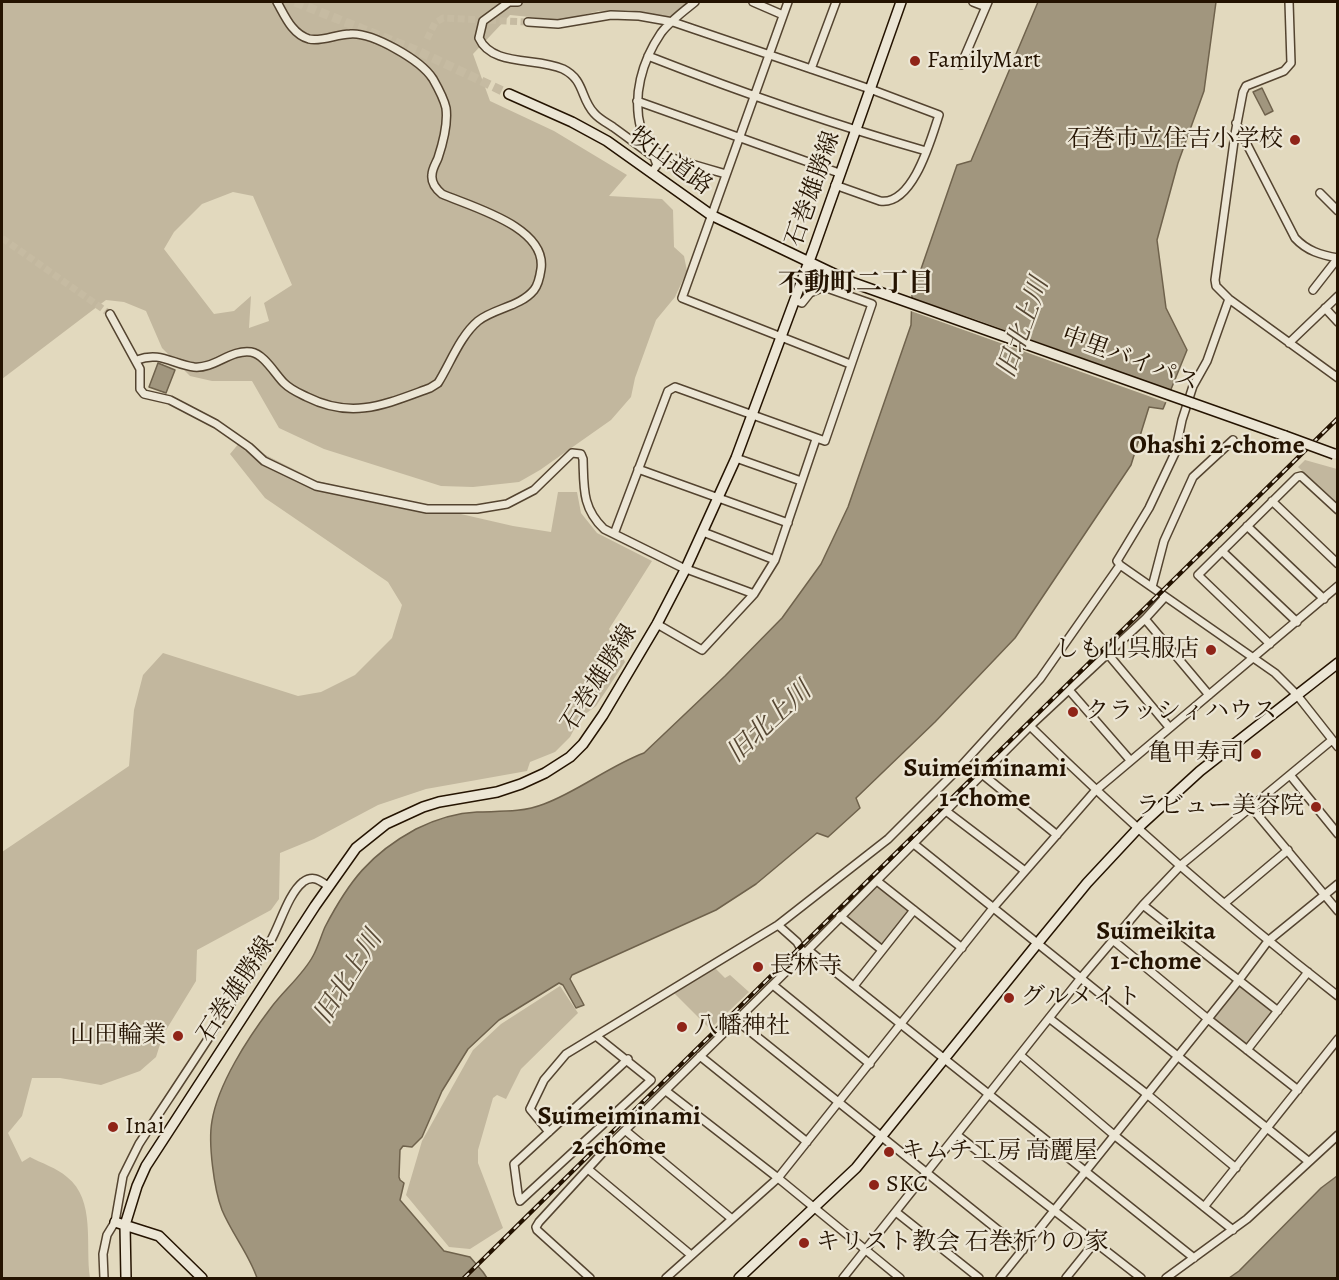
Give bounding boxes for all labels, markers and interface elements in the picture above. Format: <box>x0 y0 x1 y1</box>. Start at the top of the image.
place label: FamilyMart <box>927 47 1041 75</box>
marker: FamilyMart <box>908 54 922 68</box>
street label: 牧山道路 <box>623 122 717 202</box>
place label: 石巻市立住吉小学校 <box>1067 126 1283 154</box>
street label: 石巻雄勝線 <box>781 128 847 250</box>
marker: 石巻市立住吉小学校 <box>1288 133 1302 147</box>
district label: 不動町二丁目 <box>778 269 934 301</box>
water label: 旧北上川 <box>992 274 1056 382</box>
street label: 中里バイパス <box>1057 322 1203 398</box>
district label: Ohashi 2-chome <box>1129 431 1305 463</box>
street label: 石巻雄勝線 <box>556 619 644 737</box>
place label: しも山呉服店 <box>1055 636 1199 664</box>
marker: しも山呉服店 <box>1204 643 1218 657</box>
water label: 旧北上川 <box>721 676 819 770</box>
place label: クラッシィハウス <box>1085 698 1277 726</box>
marker: クラッシィハウス <box>1066 705 1080 719</box>
place label: 亀甲寿司 <box>1148 740 1244 768</box>
marker: 亀甲寿司 <box>1249 747 1263 761</box>
district label: Suimeiminami 1-chome <box>903 754 1067 816</box>
place label: ラビュー美容院 <box>1136 793 1304 821</box>
marker: ラビュー美容院 <box>1309 800 1323 814</box>
district label: Suimeikita 1-chome <box>1096 917 1216 978</box>
water label: 旧北上川 <box>308 926 390 1030</box>
street label: 石巻雄勝線 <box>192 932 282 1048</box>
place label: 長林寺 <box>770 953 842 981</box>
marker: 長林寺 <box>751 960 765 974</box>
place label: グルメイト <box>1021 984 1141 1012</box>
marker: グルメイト <box>1002 991 1016 1005</box>
place label: 八幡神社 <box>694 1013 790 1041</box>
marker: 八幡神社 <box>675 1020 689 1034</box>
place label: 山田輪業 <box>70 1022 166 1050</box>
marker: 山田輪業 <box>171 1029 185 1043</box>
district label: Suimeiminami 2-chome <box>537 1102 701 1164</box>
place label: Inai <box>125 1113 165 1141</box>
marker: Inai <box>106 1120 120 1134</box>
place label: キムチ工房 高麗屋 <box>901 1138 1098 1166</box>
marker: キムチ工房 高麗屋 <box>882 1145 896 1159</box>
place label: SKC <box>886 1171 928 1199</box>
marker: SKC <box>867 1178 881 1192</box>
place label: キリスト教会 石巻祈りの家 <box>816 1229 1109 1257</box>
marker: キリスト教会 石巻祈りの家 <box>797 1236 811 1250</box>

